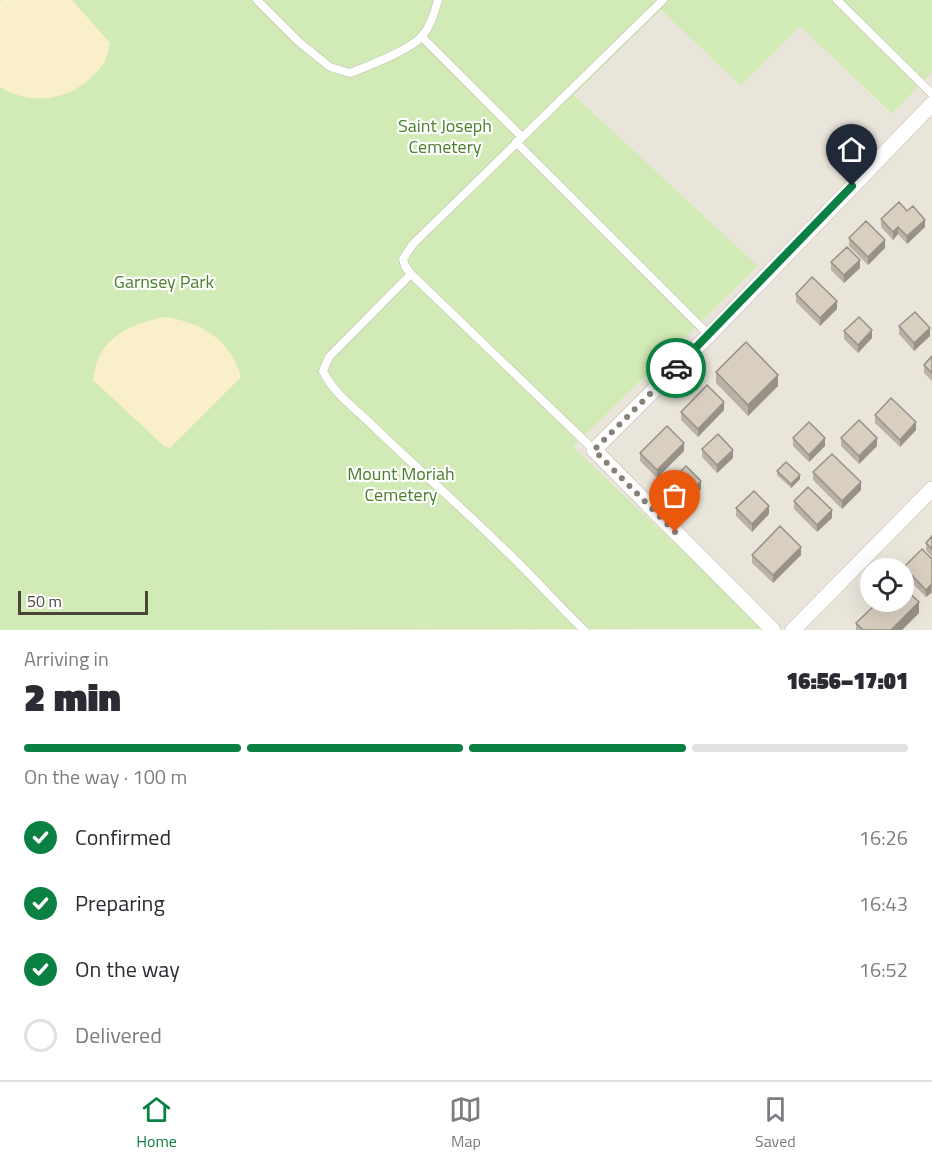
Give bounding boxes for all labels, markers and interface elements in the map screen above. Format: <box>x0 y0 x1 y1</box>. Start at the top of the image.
park label: Saint Joseph Cemetery <box>398 112 492 160</box>
pin <box>826 124 877 186</box>
icon: home <box>835 133 868 166</box>
park label: Garnsey Park <box>114 268 215 295</box>
courier <box>646 338 706 398</box>
icon: car <box>660 352 693 385</box>
park label: Mount Moriah Cemetery <box>347 460 455 508</box>
pin <box>649 470 700 532</box>
icon: bag <box>658 479 691 512</box>
map controls <box>860 558 914 612</box>
button: locate <box>860 558 914 612</box>
scale bar <box>18 588 148 616</box>
text: 50 m <box>27 589 62 613</box>
text: Arriving in <box>24 643 109 674</box>
text: 16:56–17:01 <box>786 664 908 698</box>
text: 2 min <box>24 667 121 726</box>
text: On the way · 100 m <box>24 761 187 792</box>
text: Confirmed <box>75 820 171 854</box>
icon: check <box>24 821 57 854</box>
text: 16:26 <box>859 822 908 853</box>
text: Preparing <box>75 886 165 920</box>
icon: check <box>24 887 57 920</box>
text: 16:43 <box>859 888 908 919</box>
text: On the way <box>75 952 180 986</box>
icon: check <box>24 953 57 986</box>
text: 16:52 <box>859 954 908 985</box>
text: Delivered <box>75 1018 162 1052</box>
tab: Home <box>136 1093 177 1153</box>
tab: Map <box>449 1093 482 1153</box>
tab: Saved <box>755 1093 796 1153</box>

